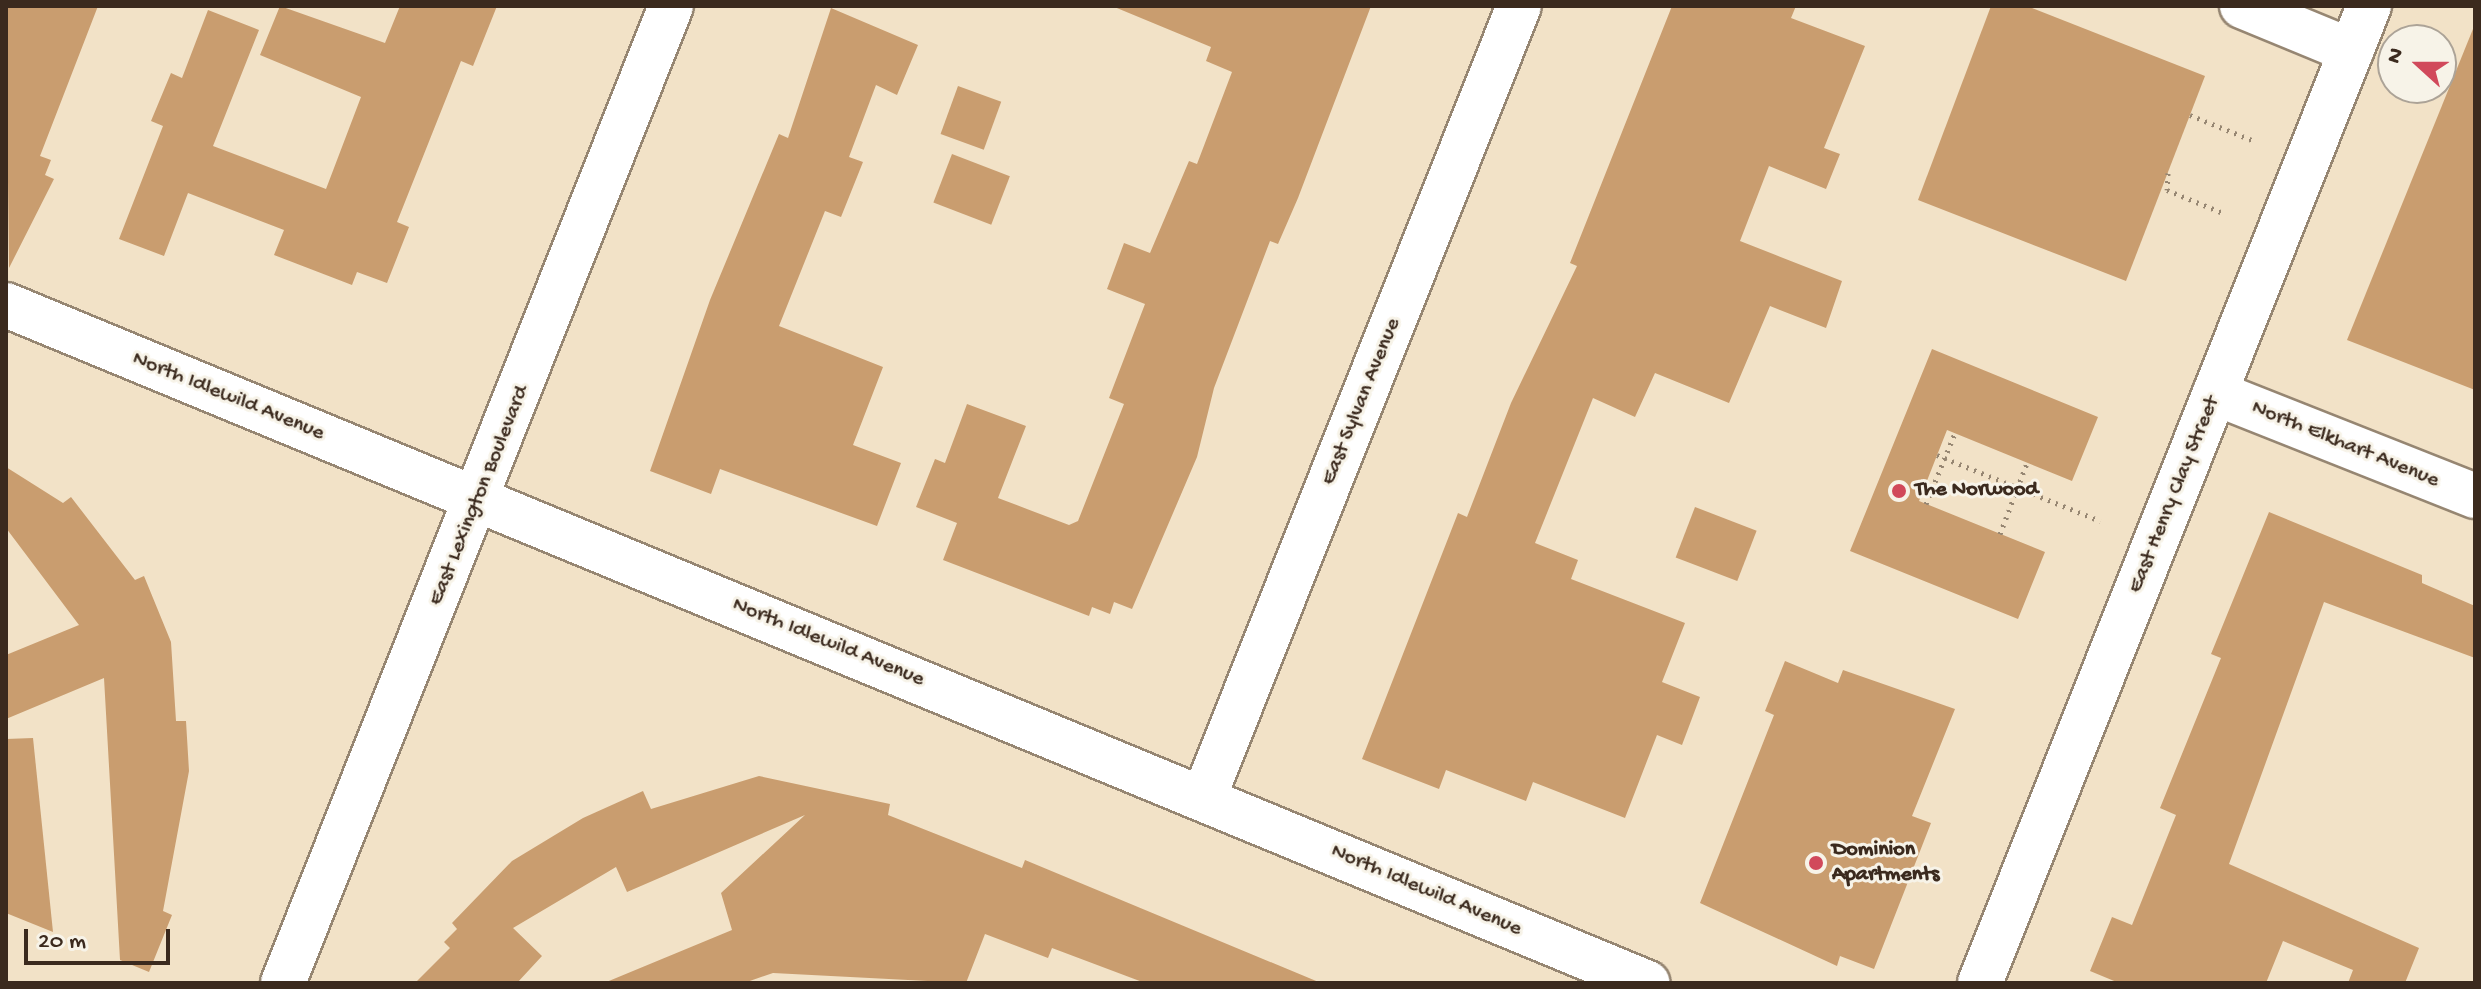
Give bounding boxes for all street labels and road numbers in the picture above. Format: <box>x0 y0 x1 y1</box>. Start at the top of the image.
street label: East Sylvan Avenue <box>1316 315 1408 489</box>
street label: North Idlewild Avenue <box>128 346 328 448</box>
street label: East Lexington Boulevard <box>424 382 536 610</box>
street label: East Henry Clay Street <box>2123 393 2227 597</box>
street label: North Elkhart Avenue <box>2247 395 2443 495</box>
street label: North Idlewild Avenue <box>728 592 928 694</box>
street label: North Idlewild Avenue <box>1327 839 1525 943</box>

